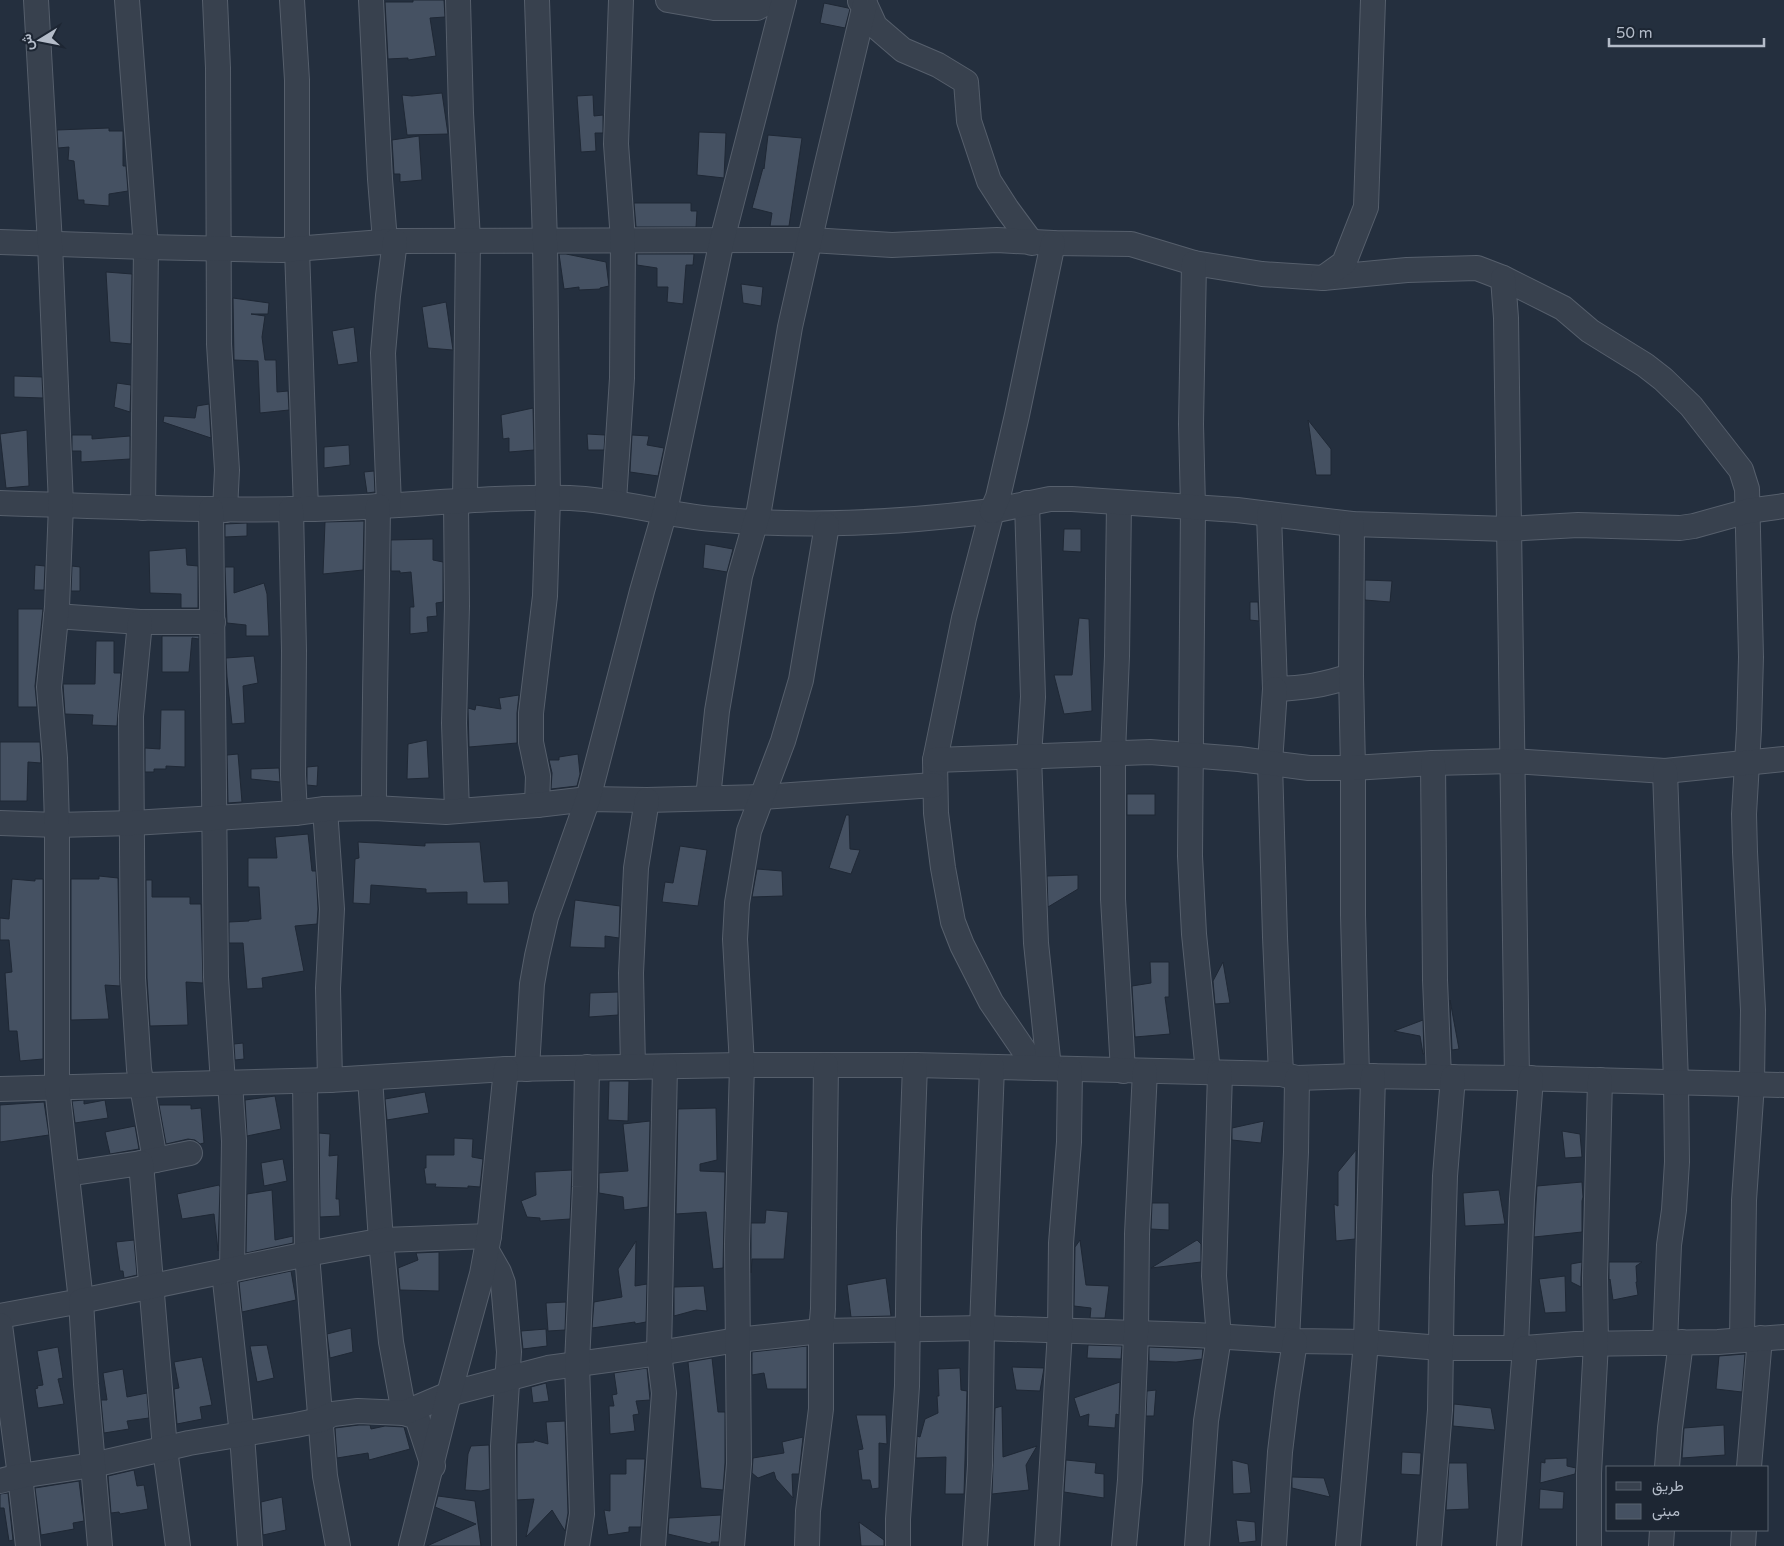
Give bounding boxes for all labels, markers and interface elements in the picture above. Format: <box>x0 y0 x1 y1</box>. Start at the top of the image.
north arrow <box>15 15 65 65</box>
scale bar <box>1609 15 1764 47</box>
text: 50 m <box>1616 24 1653 42</box>
text: ش <box>18 32 38 52</box>
legend <box>1606 1466 1769 1531</box>
text: طريق <box>1652 1477 1684 1496</box>
text: مبنى <box>1652 1502 1680 1521</box>

